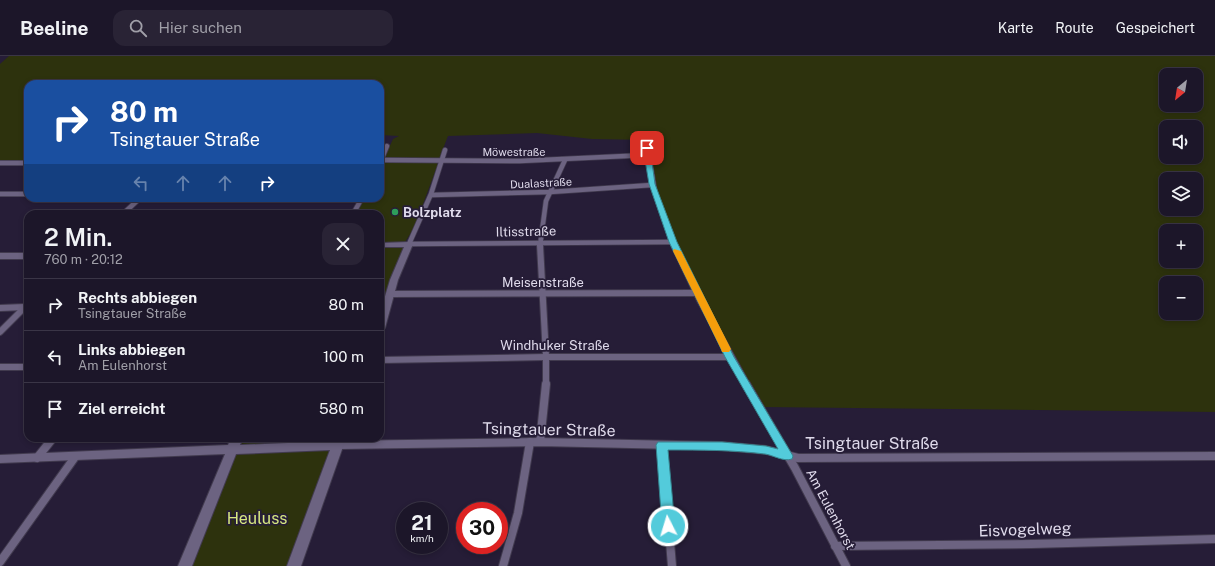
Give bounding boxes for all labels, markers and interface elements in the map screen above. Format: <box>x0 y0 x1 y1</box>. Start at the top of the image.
search box <box>113 10 393 46</box>
text: Beeline <box>20 17 89 39</box>
icon: search <box>127 17 149 39</box>
text: Hier suchen <box>159 19 242 36</box>
text: Karte <box>998 20 1033 36</box>
text: Route <box>1055 20 1094 36</box>
text: Gespeichert <box>1116 20 1195 36</box>
north arrow <box>1159 68 1203 112</box>
map controls <box>1159 68 1203 320</box>
text: 80 m <box>110 95 178 128</box>
icon: right <box>44 96 96 148</box>
button: sound <box>1159 120 1203 164</box>
text: Tsingtauer Straße <box>110 129 260 150</box>
pin <box>630 131 664 165</box>
icon: arrive <box>636 137 658 159</box>
street label: Möwestraße <box>482 146 546 158</box>
icon: left <box>130 172 152 194</box>
icon: ahead <box>172 172 194 194</box>
icon: ahead <box>214 172 236 194</box>
icon: right <box>256 172 278 194</box>
button: layers <box>1159 172 1203 216</box>
street label: Dualastraße <box>510 175 572 191</box>
place label: Bolzplatz <box>403 205 462 220</box>
marker: Bolzplatz <box>390 207 400 217</box>
text: 2 Min. <box>44 223 112 251</box>
button: close <box>322 223 364 265</box>
street label: Iltisstraße <box>496 223 556 240</box>
button: + <box>1159 224 1203 268</box>
text: 760 m · 20:12 <box>44 252 123 267</box>
street label: Meisenstraße <box>502 275 584 290</box>
button: − <box>1159 276 1203 320</box>
text: Rechts abbiegen <box>78 289 197 306</box>
icon: right <box>44 294 66 316</box>
text: 80 m <box>329 296 364 313</box>
text: Tsingtauer Straße <box>78 306 186 321</box>
street label: Windhuker Straße <box>500 338 610 353</box>
text: Links abbiegen <box>78 341 185 358</box>
icon: left <box>44 346 66 368</box>
text: 100 m <box>323 348 364 365</box>
text: Am Eulenhorst <box>78 358 167 373</box>
icon: arrive <box>44 398 66 420</box>
text: Ziel erreicht <box>78 400 165 417</box>
text: 580 m <box>319 400 364 417</box>
street label: Tsingtauer Straße <box>482 419 616 440</box>
street label: Tsingtauer Straße <box>805 434 939 453</box>
street label: Am Eulenhorst <box>803 466 858 552</box>
speed limit sign: 30 <box>456 502 508 554</box>
position arrow <box>647 505 689 547</box>
park label: Heuluss <box>227 509 287 528</box>
text: 21 <box>411 511 433 535</box>
street label: Eisvogelweg <box>978 518 1072 541</box>
text: km/h <box>410 532 434 544</box>

